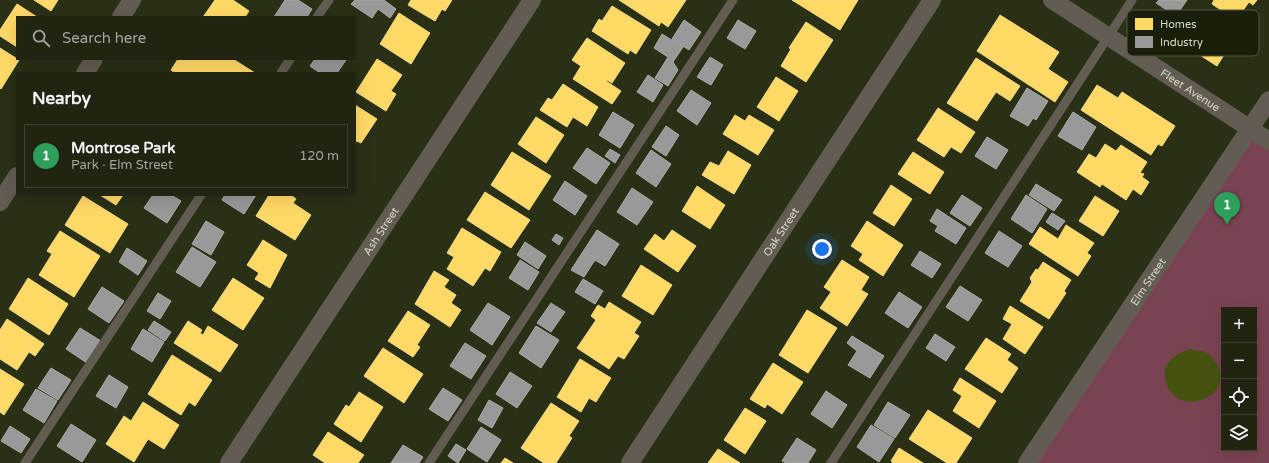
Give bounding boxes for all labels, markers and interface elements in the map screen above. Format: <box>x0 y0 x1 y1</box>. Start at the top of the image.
legend <box>1127 10 1259 56</box>
search box <box>16 16 356 60</box>
text: Homes <box>1160 18 1196 31</box>
icon: search <box>30 27 52 49</box>
text: Search here <box>62 29 146 47</box>
text: Industry <box>1160 36 1203 49</box>
street label: Fleet Avenue <box>1158 66 1222 114</box>
text: Nearby <box>32 88 91 109</box>
text: Montrose Park <box>71 139 175 157</box>
text: 1 <box>42 148 50 164</box>
text: 120 m <box>299 148 339 164</box>
text: Park · Elm Street <box>71 157 173 173</box>
pin: 1 <box>1214 192 1240 225</box>
street label: Ash Street <box>361 205 401 258</box>
street label: Oak Street <box>761 205 802 259</box>
your location <box>812 239 832 259</box>
street label: Elm Street <box>1128 256 1169 308</box>
map controls <box>1221 307 1257 451</box>
button: + <box>1221 307 1257 343</box>
button: − <box>1221 343 1257 379</box>
button: locate <box>1221 379 1257 415</box>
button: layers <box>1221 415 1257 451</box>

